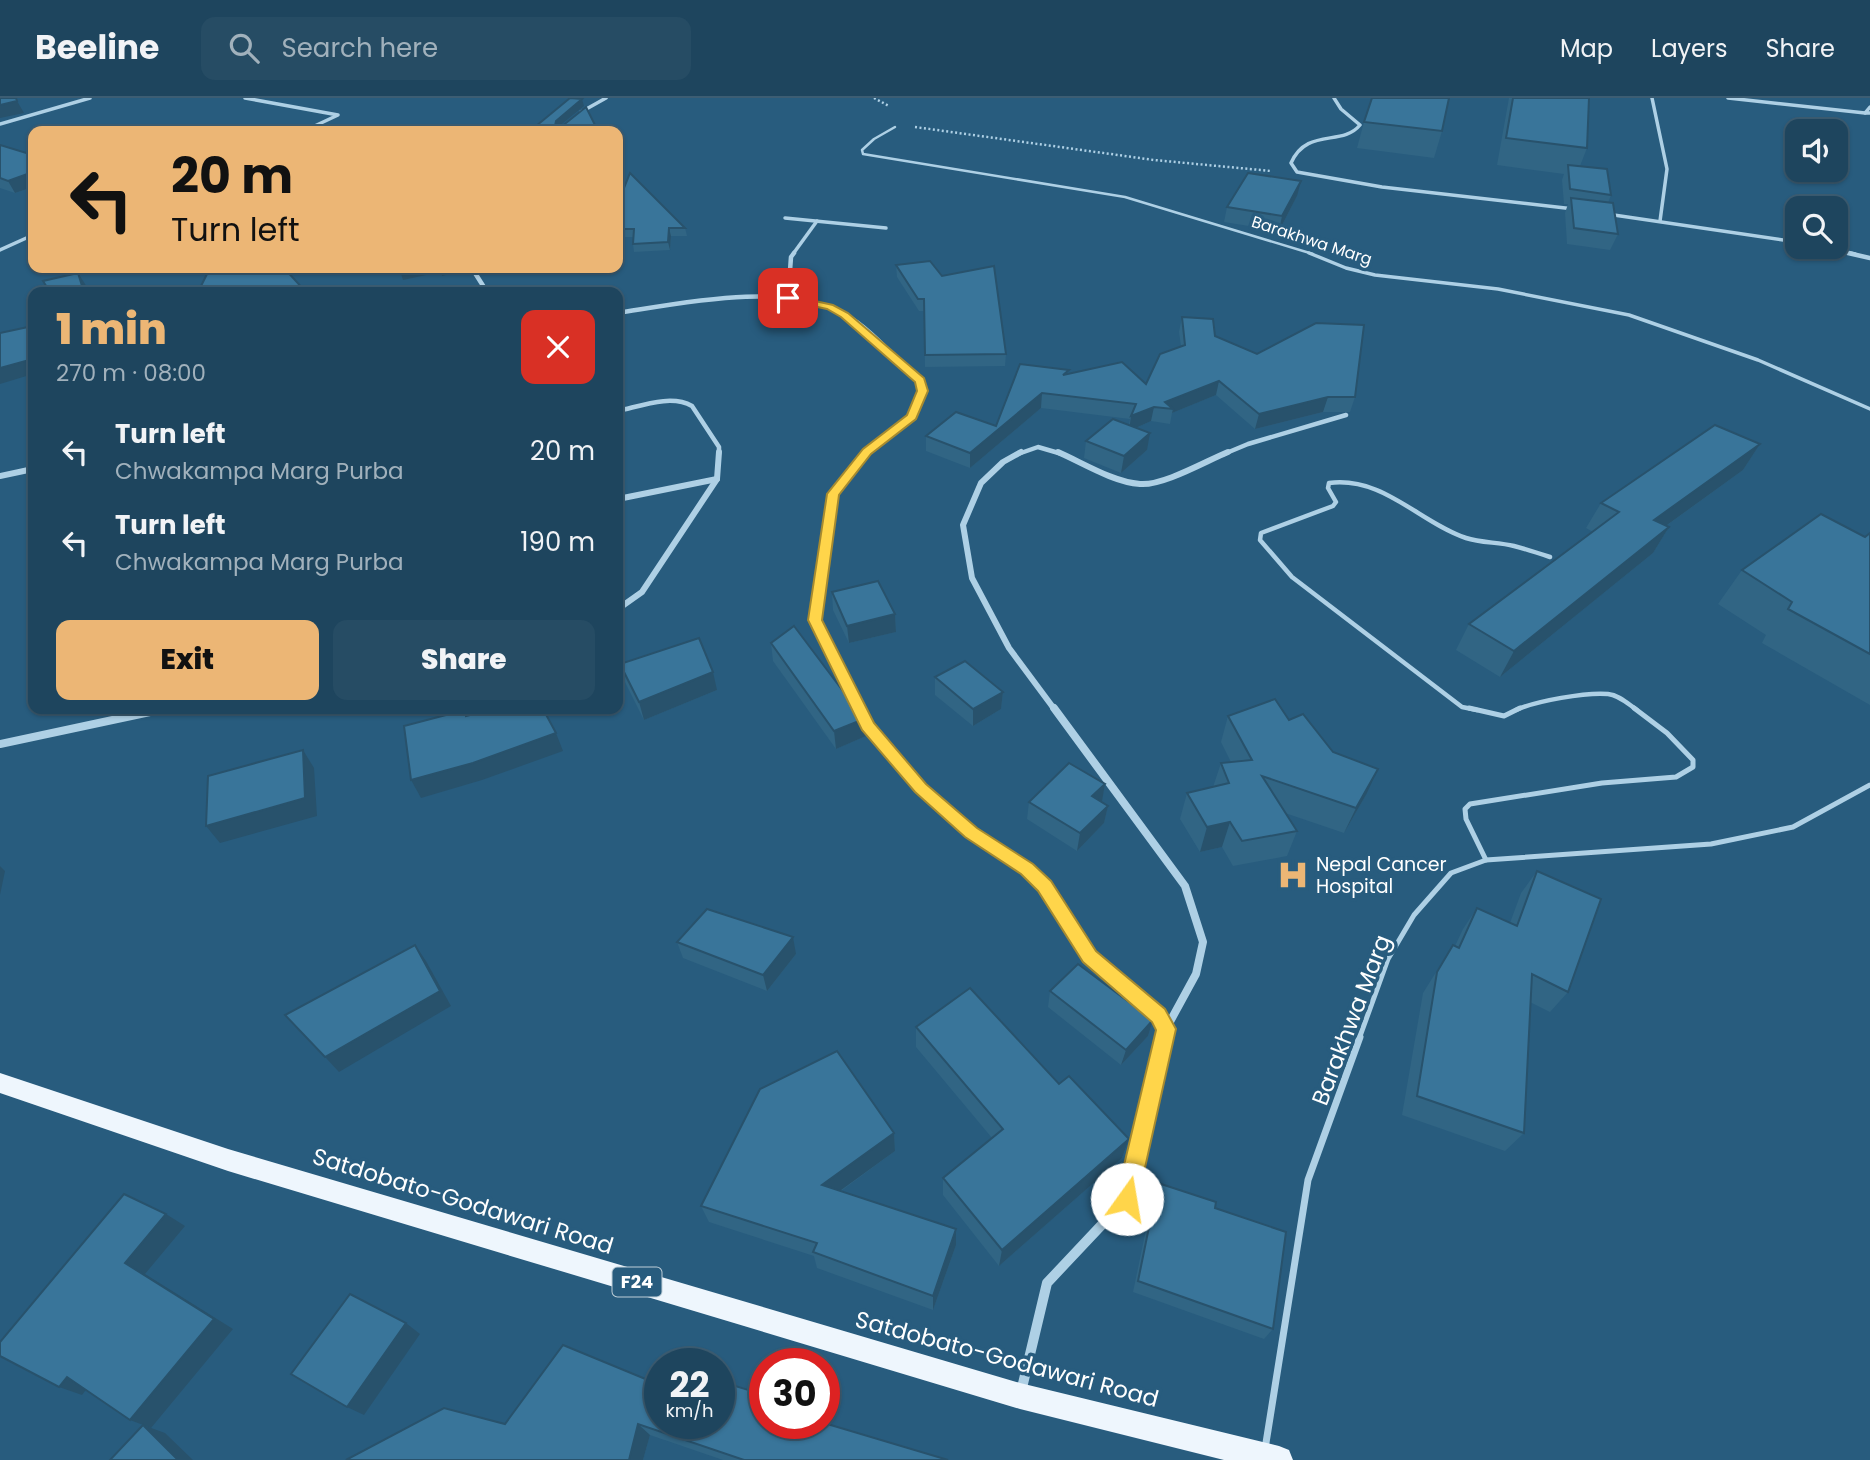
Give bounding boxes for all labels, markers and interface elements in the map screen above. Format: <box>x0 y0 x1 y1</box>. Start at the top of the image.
search box <box>201 17 691 80</box>
text: Beeline <box>35 24 159 71</box>
icon: search <box>225 29 263 67</box>
text: Search here <box>281 30 438 66</box>
text: Map <box>1560 32 1613 65</box>
text: Layers <box>1651 32 1727 65</box>
text: Share <box>1765 32 1835 65</box>
map controls <box>1785 119 1848 259</box>
button: sound <box>1785 119 1848 182</box>
text: 20 m <box>171 142 293 210</box>
icon: left <box>56 154 147 245</box>
button: search <box>1785 196 1848 259</box>
text: Turn left <box>171 207 300 252</box>
street label: Barakhwa Marg <box>1249 210 1375 271</box>
pin <box>758 268 818 328</box>
icon: arrive <box>769 279 807 317</box>
text: 1 min <box>56 300 167 359</box>
button: close <box>521 310 595 384</box>
text: 270 m · 08:00 <box>56 357 206 389</box>
text: Turn left <box>115 416 226 452</box>
icon: left <box>56 433 94 471</box>
text: 20 m <box>530 433 595 469</box>
text: Chwakampa Marg Purba <box>115 455 404 487</box>
text: Turn left <box>115 507 226 543</box>
icon: left <box>56 524 94 562</box>
text: 190 m <box>520 524 595 560</box>
text: Chwakampa Marg Purba <box>115 546 404 578</box>
button: Exit <box>56 620 319 700</box>
button: Share <box>333 620 595 700</box>
place label: Nepal Cancer Hospital <box>1316 851 1447 900</box>
hospital icon: Nepal Cancer Hospital <box>1276 858 1310 892</box>
street label: Barakhwa Marg <box>1304 930 1398 1110</box>
street label: Satdobato-Godawari Road <box>309 1140 617 1262</box>
position arrow <box>1090 1162 1164 1236</box>
road number: F24 <box>612 1268 662 1296</box>
street label: Satdobato-Godawari Road <box>852 1303 1162 1415</box>
speed limit sign: 30 <box>749 1348 840 1439</box>
text: 22 <box>670 1360 709 1409</box>
text: km/h <box>666 1398 713 1423</box>

